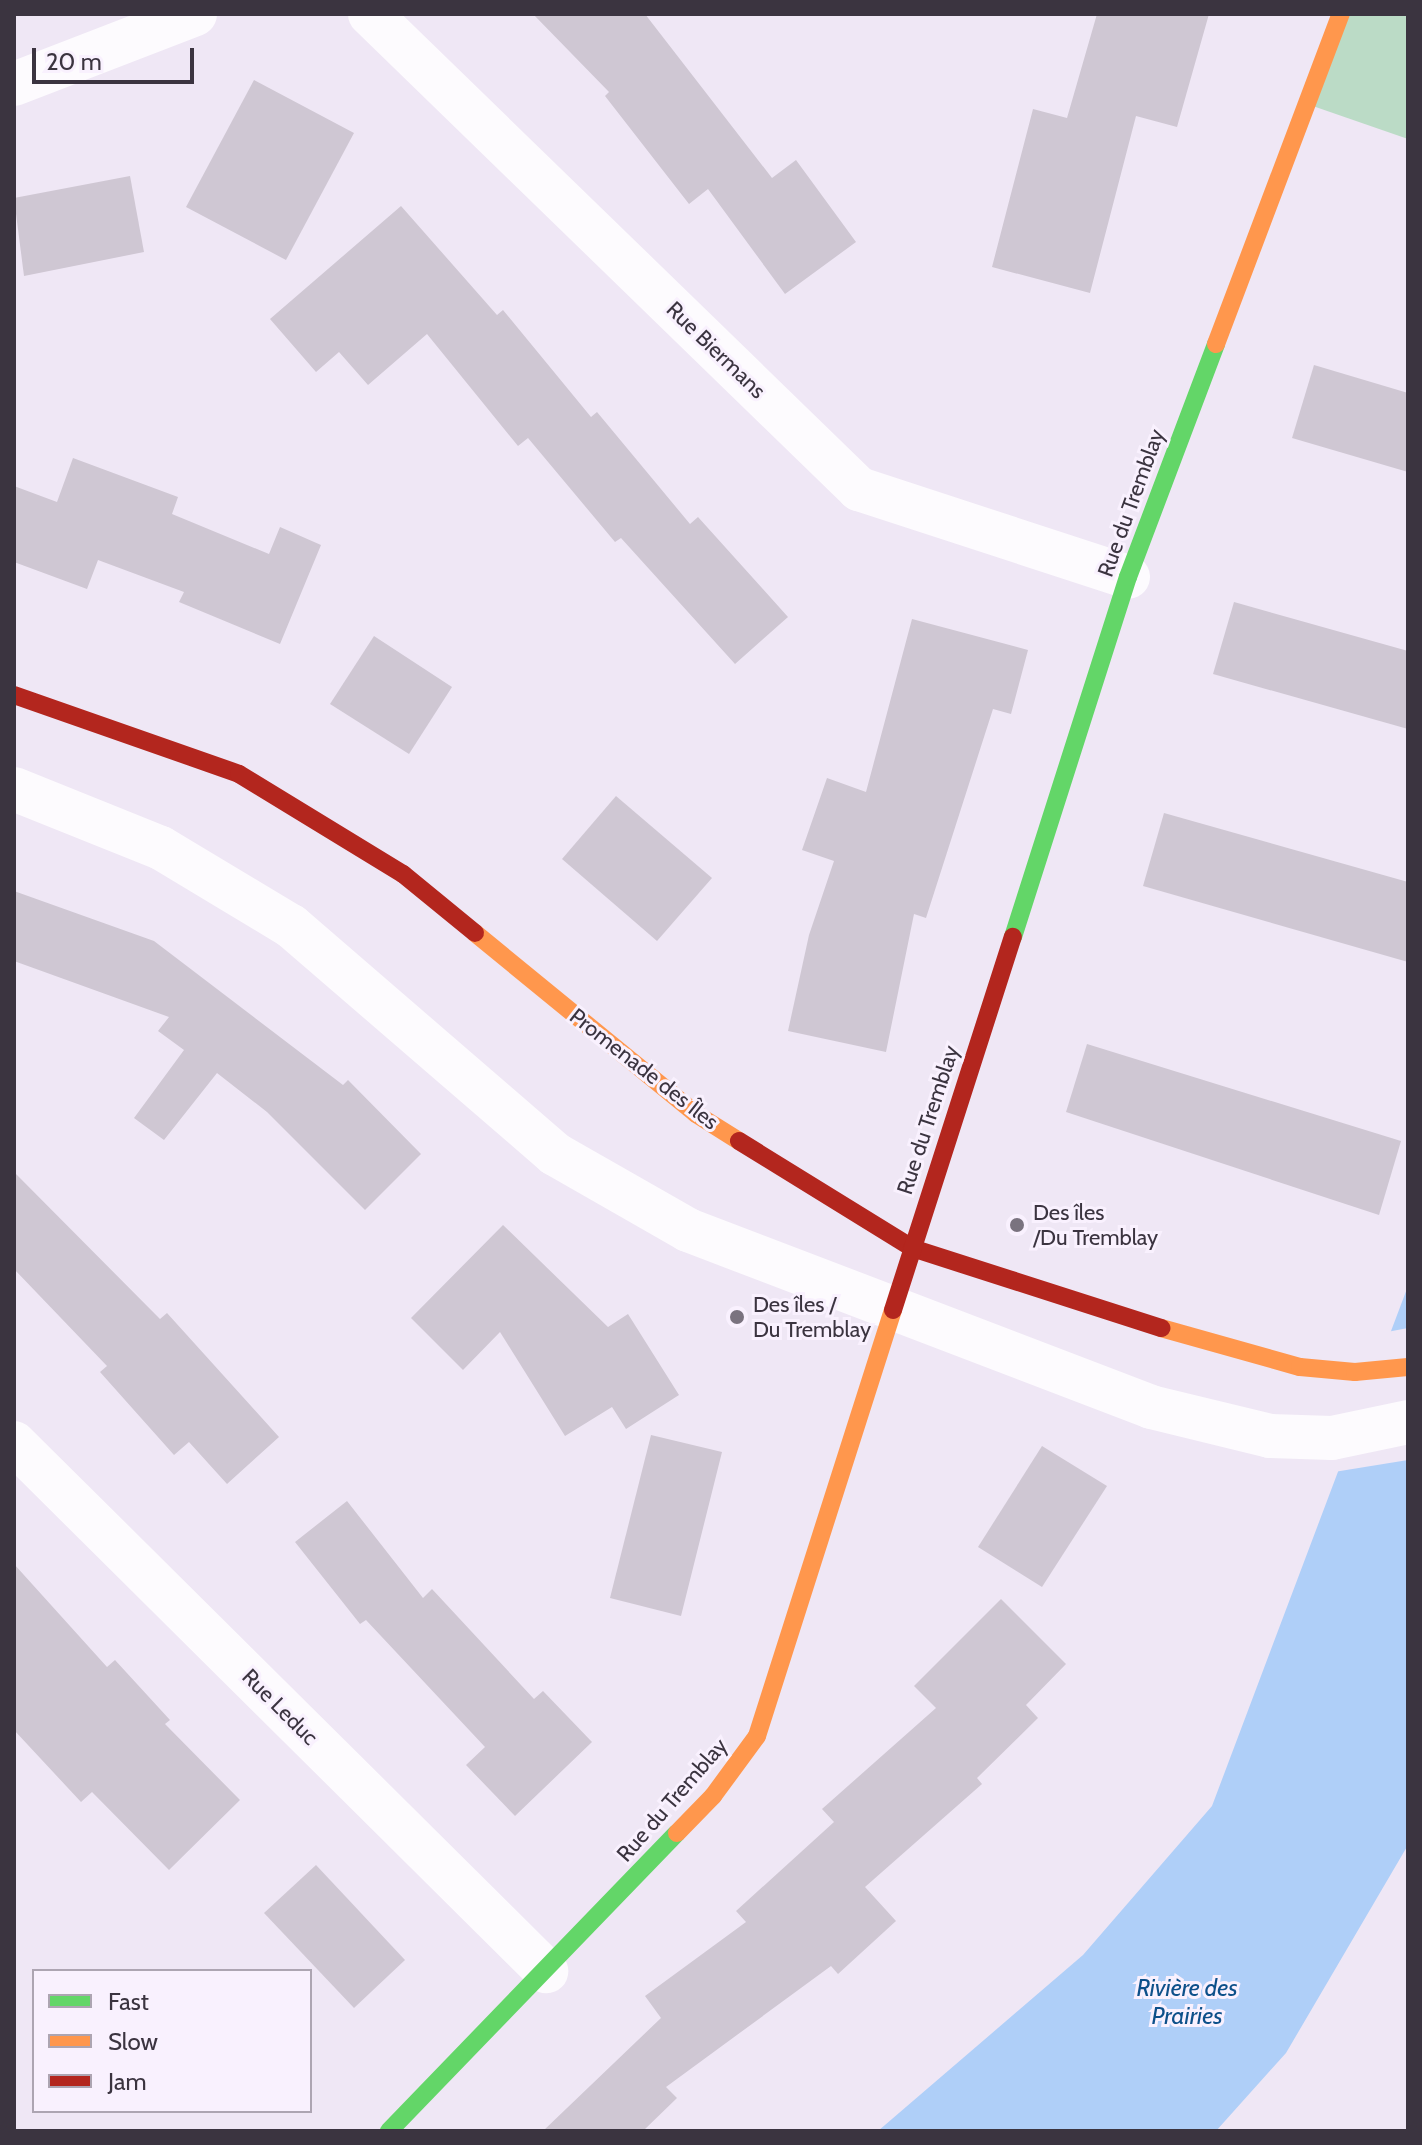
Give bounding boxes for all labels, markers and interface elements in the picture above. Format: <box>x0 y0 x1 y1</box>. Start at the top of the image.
scale bar <box>36 32 198 82</box>
text: 20 m <box>46 47 102 76</box>
street label: Rue Biermans <box>661 296 771 404</box>
street label: Rue du Tremblay <box>1092 426 1170 580</box>
street label: Promenade des Îles <box>564 1003 724 1135</box>
street label: Rue du Tremblay <box>891 1042 965 1198</box>
place label: Des îles /Du Tremblay <box>1033 1199 1158 1250</box>
marker: Des îles /Du Tremblay <box>1008 1216 1026 1234</box>
place label: Des îles / Du Tremblay <box>753 1291 871 1342</box>
marker: Des îles / Du Tremblay <box>728 1308 746 1326</box>
street label: Rue Leduc <box>237 1664 323 1750</box>
street label: Rue du Tremblay <box>611 1733 733 1867</box>
legend <box>32 1969 312 2113</box>
water label: Rivière des Prairies <box>1136 1974 1238 2030</box>
text: Fast <box>108 1987 149 2016</box>
text: Slow <box>108 2027 158 2056</box>
text: Jam <box>108 2067 146 2096</box>

